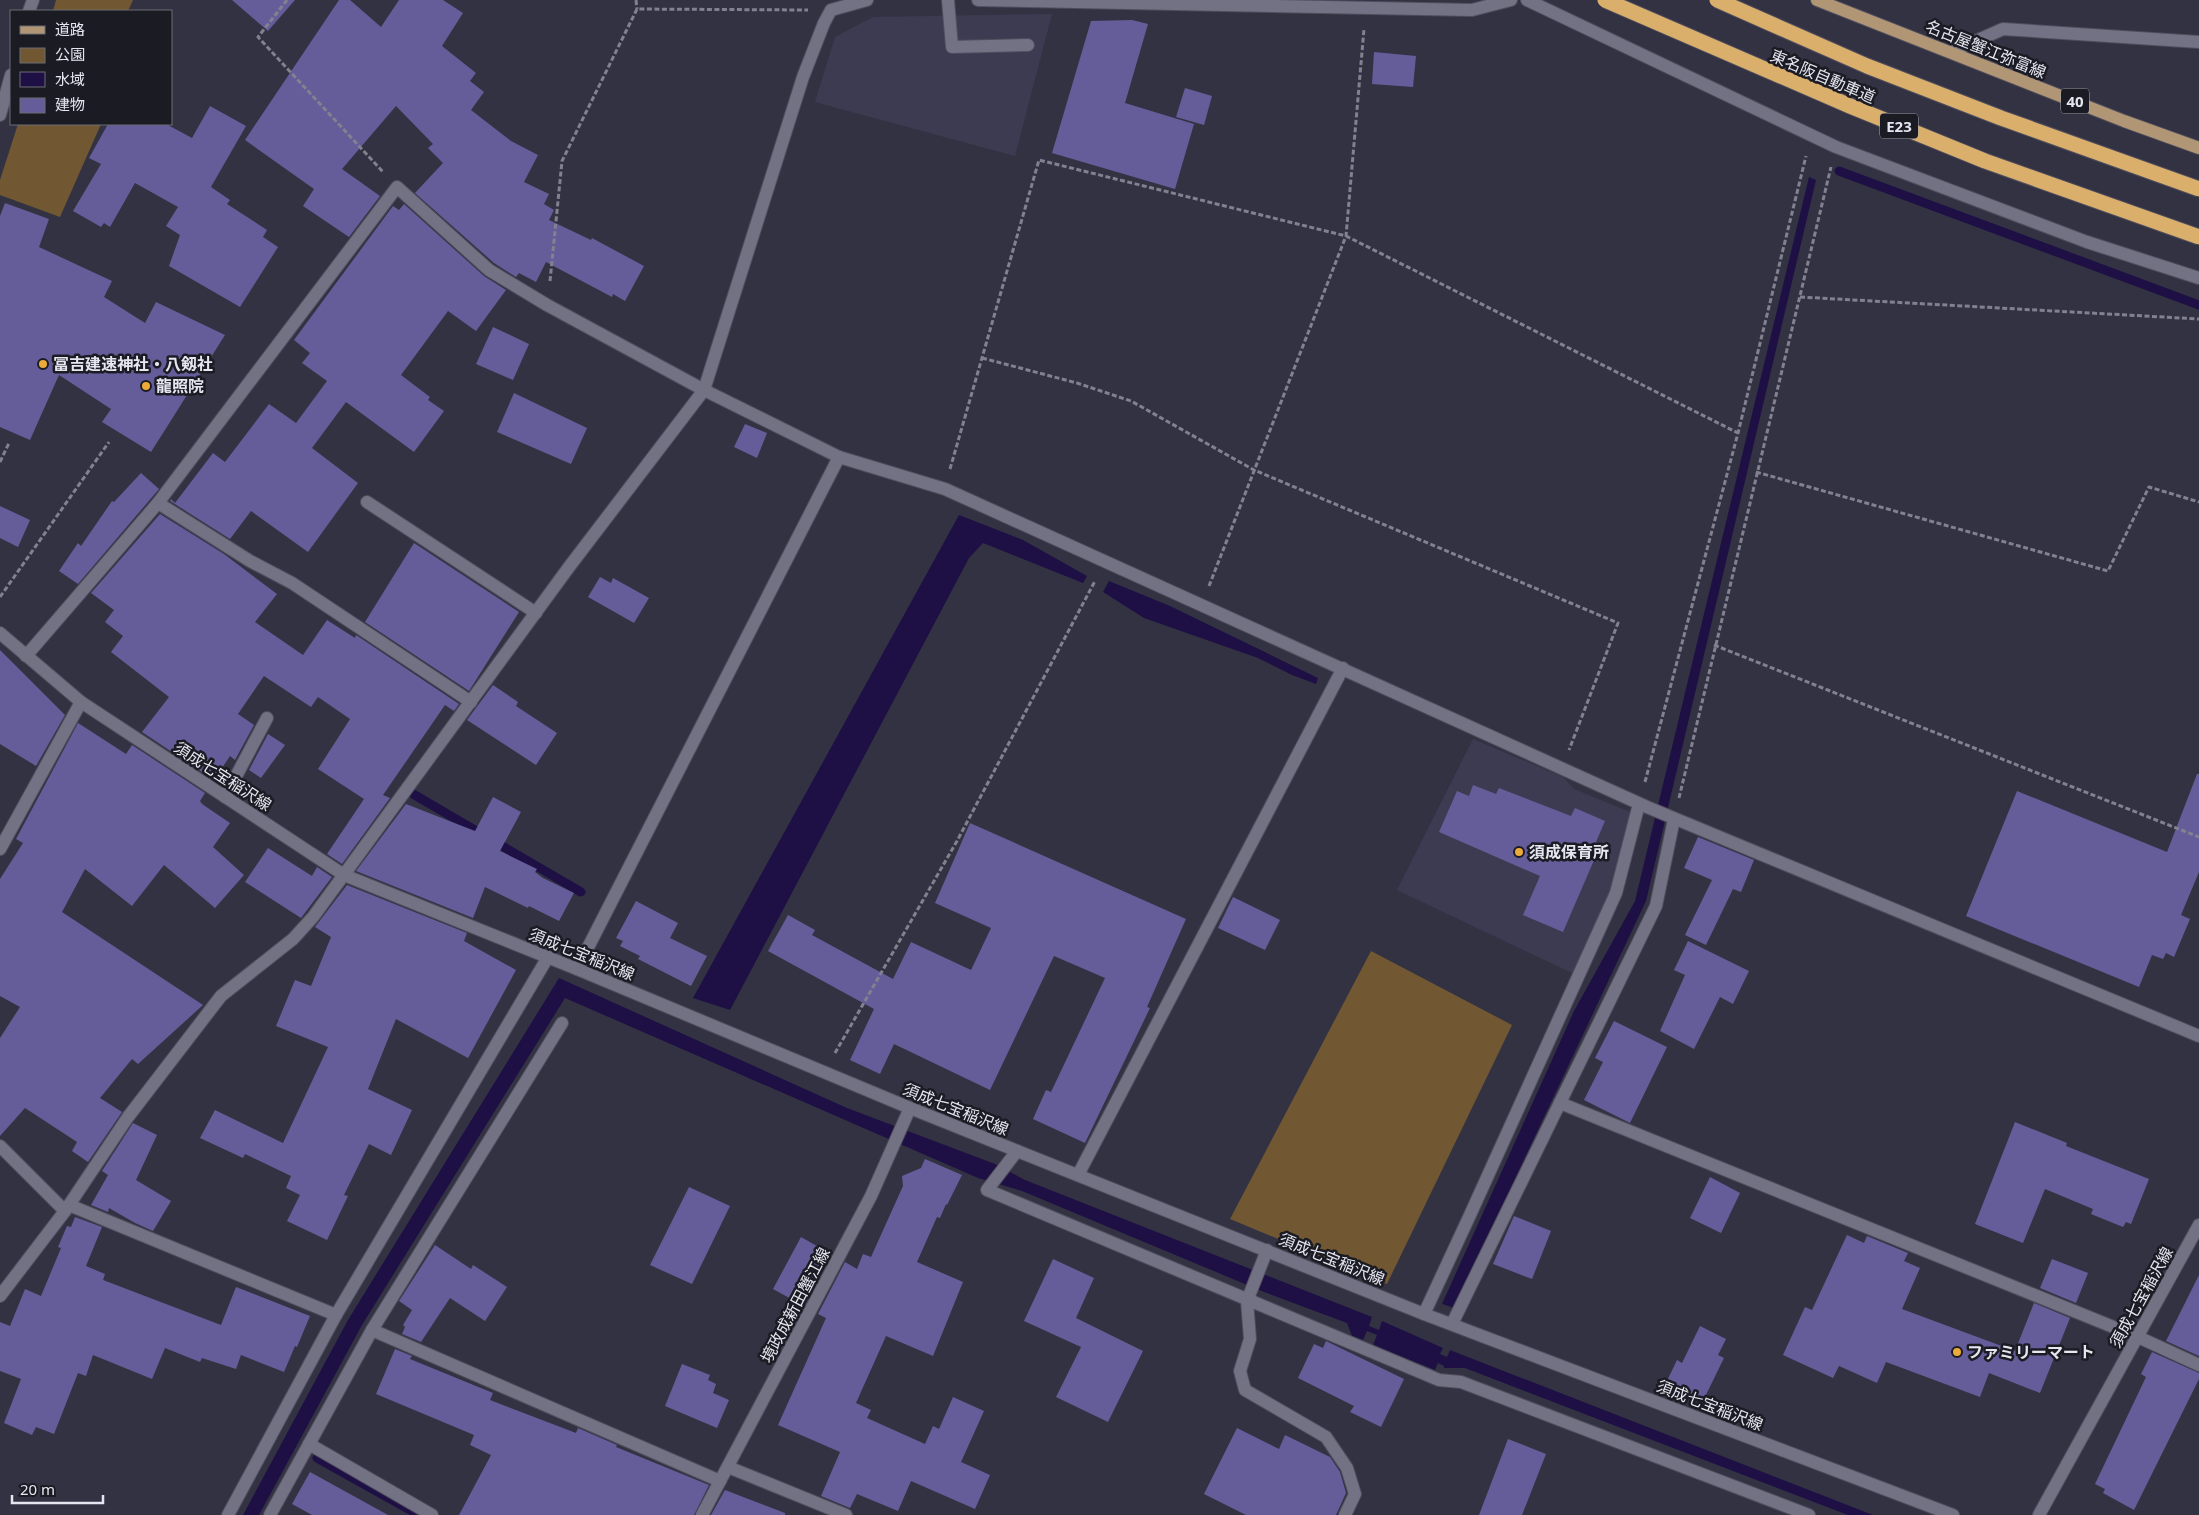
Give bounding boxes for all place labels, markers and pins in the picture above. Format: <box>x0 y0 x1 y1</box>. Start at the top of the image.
place label: 冨吉建速神社・八剱社 <box>53 353 213 375</box>
marker: 冨吉建速神社・八剱社 <box>37 358 49 370</box>
place label: 龍照院 <box>156 375 204 397</box>
marker: 龍照院 <box>140 380 152 392</box>
place label: 須成保育所 <box>1529 841 1609 863</box>
marker: 須成保育所 <box>1513 846 1525 858</box>
place label: ファミリーマート <box>1967 1341 2095 1363</box>
marker: ファミリーマート <box>1951 1346 1963 1358</box>

